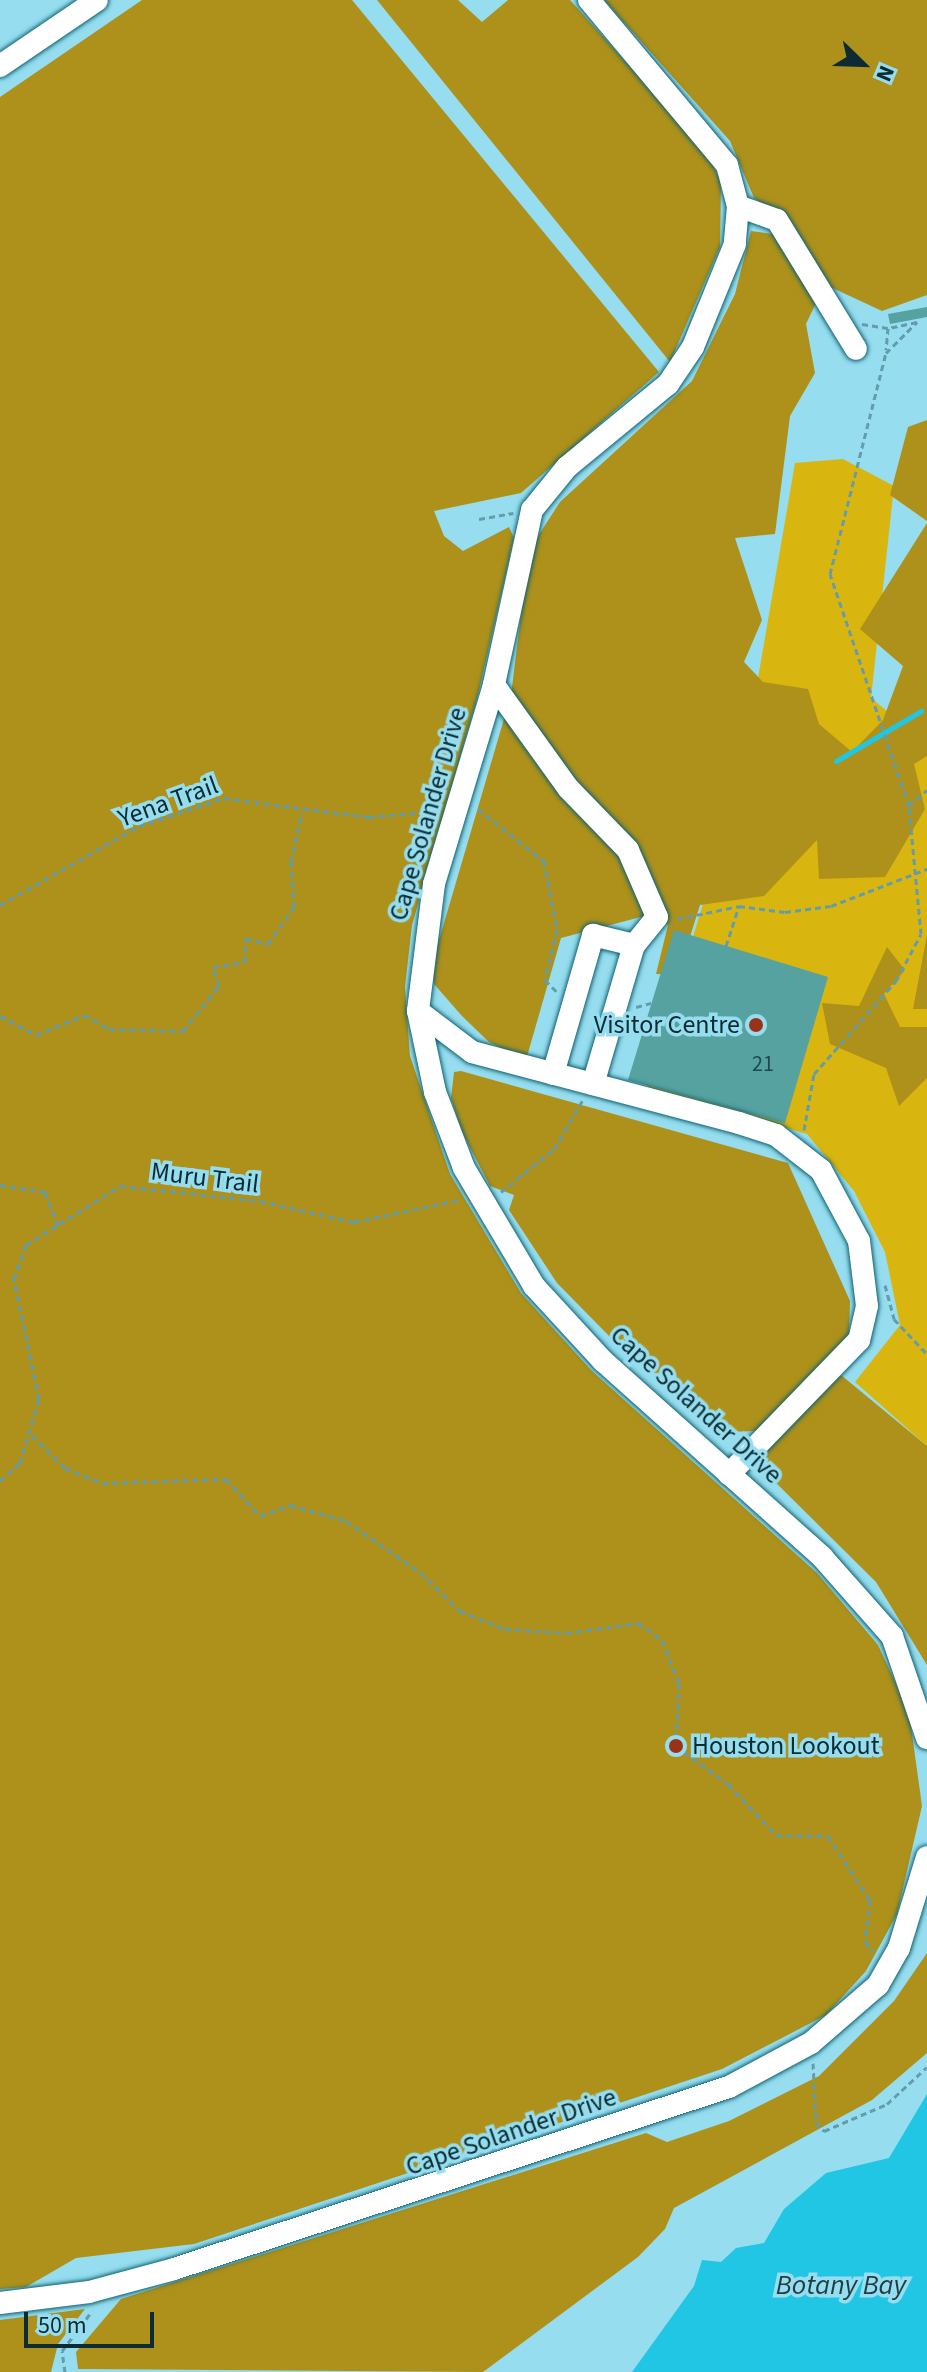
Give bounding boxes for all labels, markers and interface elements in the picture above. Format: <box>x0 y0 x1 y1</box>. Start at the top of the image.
north arrow <box>823 24 903 104</box>
text: N <box>868 60 903 86</box>
street label: Cape Solander Drive <box>383 704 473 924</box>
street label: Yena Trail <box>114 770 222 834</box>
place label: Visitor Centre <box>594 1009 740 1041</box>
marker: Visitor Centre <box>747 1016 765 1034</box>
house number: 21 <box>752 1052 774 1078</box>
street label: Muru Trail <box>149 1156 261 1200</box>
street label: Cape Solander Drive <box>604 1320 788 1490</box>
place label: Houston Lookout <box>692 1730 879 1762</box>
marker: Houston Lookout <box>667 1737 685 1755</box>
street label: Cape Solander Drive <box>402 2081 620 2183</box>
water label: Botany Bay <box>776 2268 906 2302</box>
scale bar <box>28 2296 158 2346</box>
text: 50 m <box>38 2308 87 2343</box>

